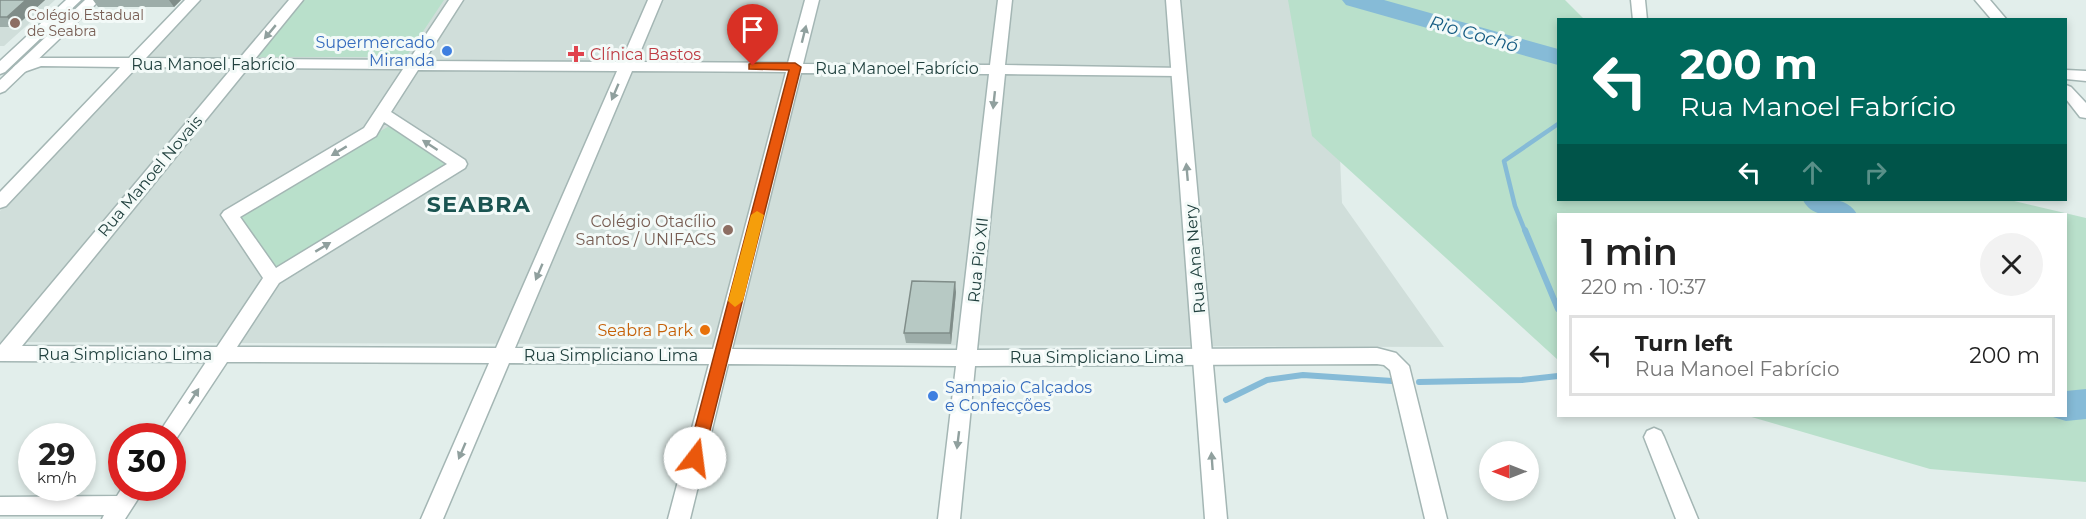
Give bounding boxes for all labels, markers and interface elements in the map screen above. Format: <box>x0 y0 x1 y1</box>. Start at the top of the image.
pin <box>727 4 778 66</box>
place label: Colégio Estadual de Seabra <box>27 6 144 40</box>
water label: Rio Cochó <box>1427 11 1521 57</box>
icon: arrive <box>736 13 769 46</box>
marker: Colégio Estadual de Seabra <box>8 16 22 30</box>
one-way arrow <box>264 24 277 39</box>
one-way arrow <box>799 25 809 43</box>
place label: Supermercado Miranda <box>315 33 435 70</box>
text: 200 m <box>1680 38 1818 90</box>
icon: left <box>1581 42 1659 120</box>
marker: Supermercado Miranda <box>440 44 454 58</box>
marker: Clínica Bastos <box>567 45 585 63</box>
place label: Clínica Bastos <box>590 45 701 64</box>
street label: Rua Manoel Fabrício <box>131 55 295 74</box>
street label: Rua Manoel Fabrício <box>815 59 979 78</box>
one-way arrow <box>610 84 620 102</box>
one-way arrow <box>989 90 999 109</box>
text: Rua Manoel Fabrício <box>1680 90 1956 123</box>
street label: Rua Manoel Novais <box>94 111 206 240</box>
one-way arrow <box>422 139 438 150</box>
one-way arrow <box>331 145 347 156</box>
icon: left <box>1733 156 1766 189</box>
icon: ahead <box>1796 156 1829 189</box>
icon: right <box>1859 156 1892 189</box>
one-way arrow <box>1182 163 1192 182</box>
district label: SEABRA <box>427 191 531 218</box>
street label: Rua Ana Nery <box>1181 203 1209 314</box>
place label: Colégio Otacílio Santos / UNIFACS <box>576 212 716 249</box>
street label: Rua Pio XII <box>964 216 992 304</box>
marker: Colégio Otacílio Santos / UNIFACS <box>721 223 735 237</box>
text: 1 min <box>1581 230 1678 274</box>
button: close <box>1980 233 2043 296</box>
one-way arrow <box>315 242 331 253</box>
one-way arrow <box>534 263 544 281</box>
text: 220 m · 10:37 <box>1581 275 1706 299</box>
place label: Seabra Park <box>598 321 693 340</box>
marker: Seabra Park <box>698 323 712 337</box>
text: Turn left <box>1635 330 1733 357</box>
icon: left <box>1584 339 1617 372</box>
text: 200 m <box>1969 342 2040 369</box>
street label: Rua Simpliciano Lima <box>38 345 212 364</box>
street label: Rua Simpliciano Lima <box>524 346 698 365</box>
street label: Rua Simpliciano Lima <box>1010 348 1184 367</box>
text: Rua Manoel Fabrício <box>1635 357 1839 381</box>
place label: Sampaio Calçados e Confecções <box>945 378 1092 415</box>
one-way arrow <box>188 388 200 404</box>
marker: Sampaio Calçados e Confecções <box>926 389 940 403</box>
speed limit sign: 30 <box>108 423 186 501</box>
position arrow <box>663 426 727 490</box>
one-way arrow <box>953 431 963 450</box>
text: 29 <box>39 436 75 473</box>
north arrow <box>1479 441 1539 501</box>
map controls <box>1479 441 1539 501</box>
one-way arrow <box>457 442 467 460</box>
one-way arrow <box>1207 451 1216 470</box>
text: km/h <box>37 468 77 487</box>

